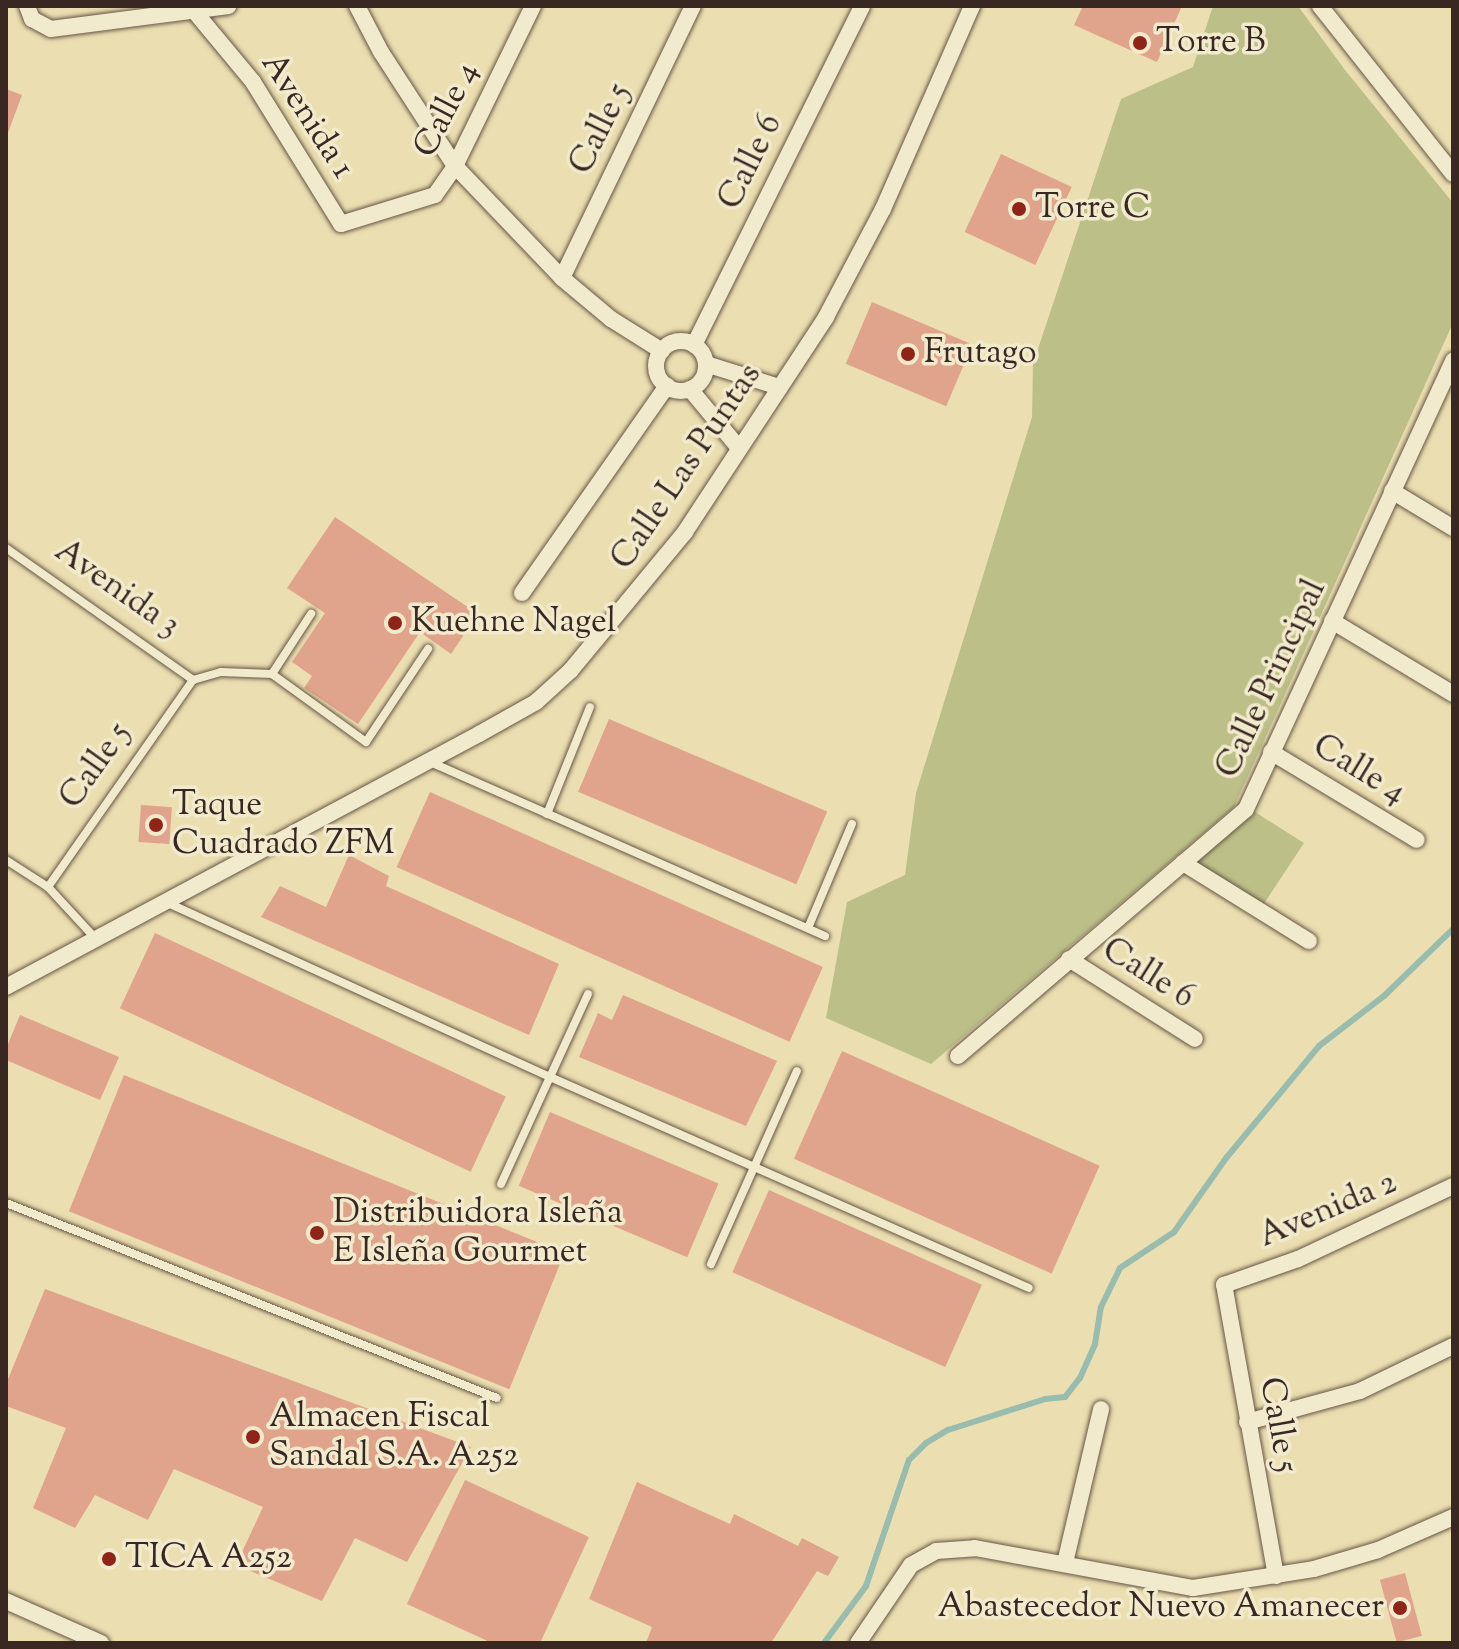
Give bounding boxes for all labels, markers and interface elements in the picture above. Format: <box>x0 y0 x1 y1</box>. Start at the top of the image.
place label: Torre B <box>1156 23 1266 63</box>
marker: Torre B <box>1131 34 1149 52</box>
street label: Avenida 1 <box>251 45 363 187</box>
street label: Calle 4 <box>406 56 488 164</box>
street label: Calle 5 <box>562 77 640 181</box>
street label: Calle 6 <box>710 108 792 216</box>
place label: Torre C <box>1035 189 1151 229</box>
marker: Torre C <box>1010 200 1028 218</box>
place label: Frutago <box>924 334 1037 374</box>
marker: Frutago <box>899 345 917 363</box>
street label: Calle Las Puntas <box>603 356 771 578</box>
street label: Avenida 3 <box>46 531 188 647</box>
street label: Calle Principal <box>1208 573 1336 785</box>
place label: Kuehne Nagel <box>411 603 616 643</box>
marker: Kuehne Nagel <box>386 614 404 632</box>
street label: Calle 5 <box>52 715 140 817</box>
street label: Calle 4 <box>1305 726 1413 814</box>
place label: Taque Cuadrado ZFM <box>172 785 394 864</box>
marker: Taque Cuadrado ZFM <box>147 816 165 834</box>
street label: Calle 6 <box>1094 930 1202 1018</box>
street label: Avenida 2 <box>1253 1163 1403 1257</box>
place label: Distribuidora Isleña E Isleña Gourmet <box>333 1193 623 1272</box>
marker: Distribuidora Isleña E Isleña Gourmet <box>308 1224 326 1242</box>
street label: Calle 5 <box>1250 1374 1306 1476</box>
place label: Almacen Fiscal Sandal S.A. A252 <box>269 1397 519 1476</box>
marker: Almacen Fiscal Sandal S.A. A252 <box>244 1428 262 1446</box>
place label: TICA A252 <box>125 1539 292 1579</box>
marker: TICA A252 <box>100 1550 118 1568</box>
place label: Abastecedor Nuevo Amanecer <box>937 1588 1384 1628</box>
marker: Abastecedor Nuevo Amanecer <box>1391 1599 1409 1617</box>

